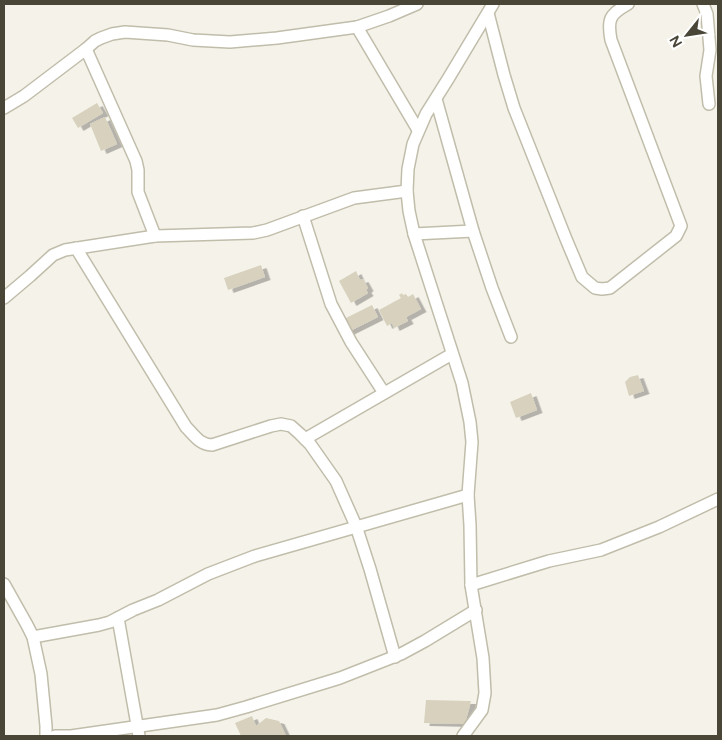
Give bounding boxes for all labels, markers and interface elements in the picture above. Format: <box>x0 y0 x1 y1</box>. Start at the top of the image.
north arrow <box>662 10 712 60</box>
text: N <box>666 32 686 50</box>

